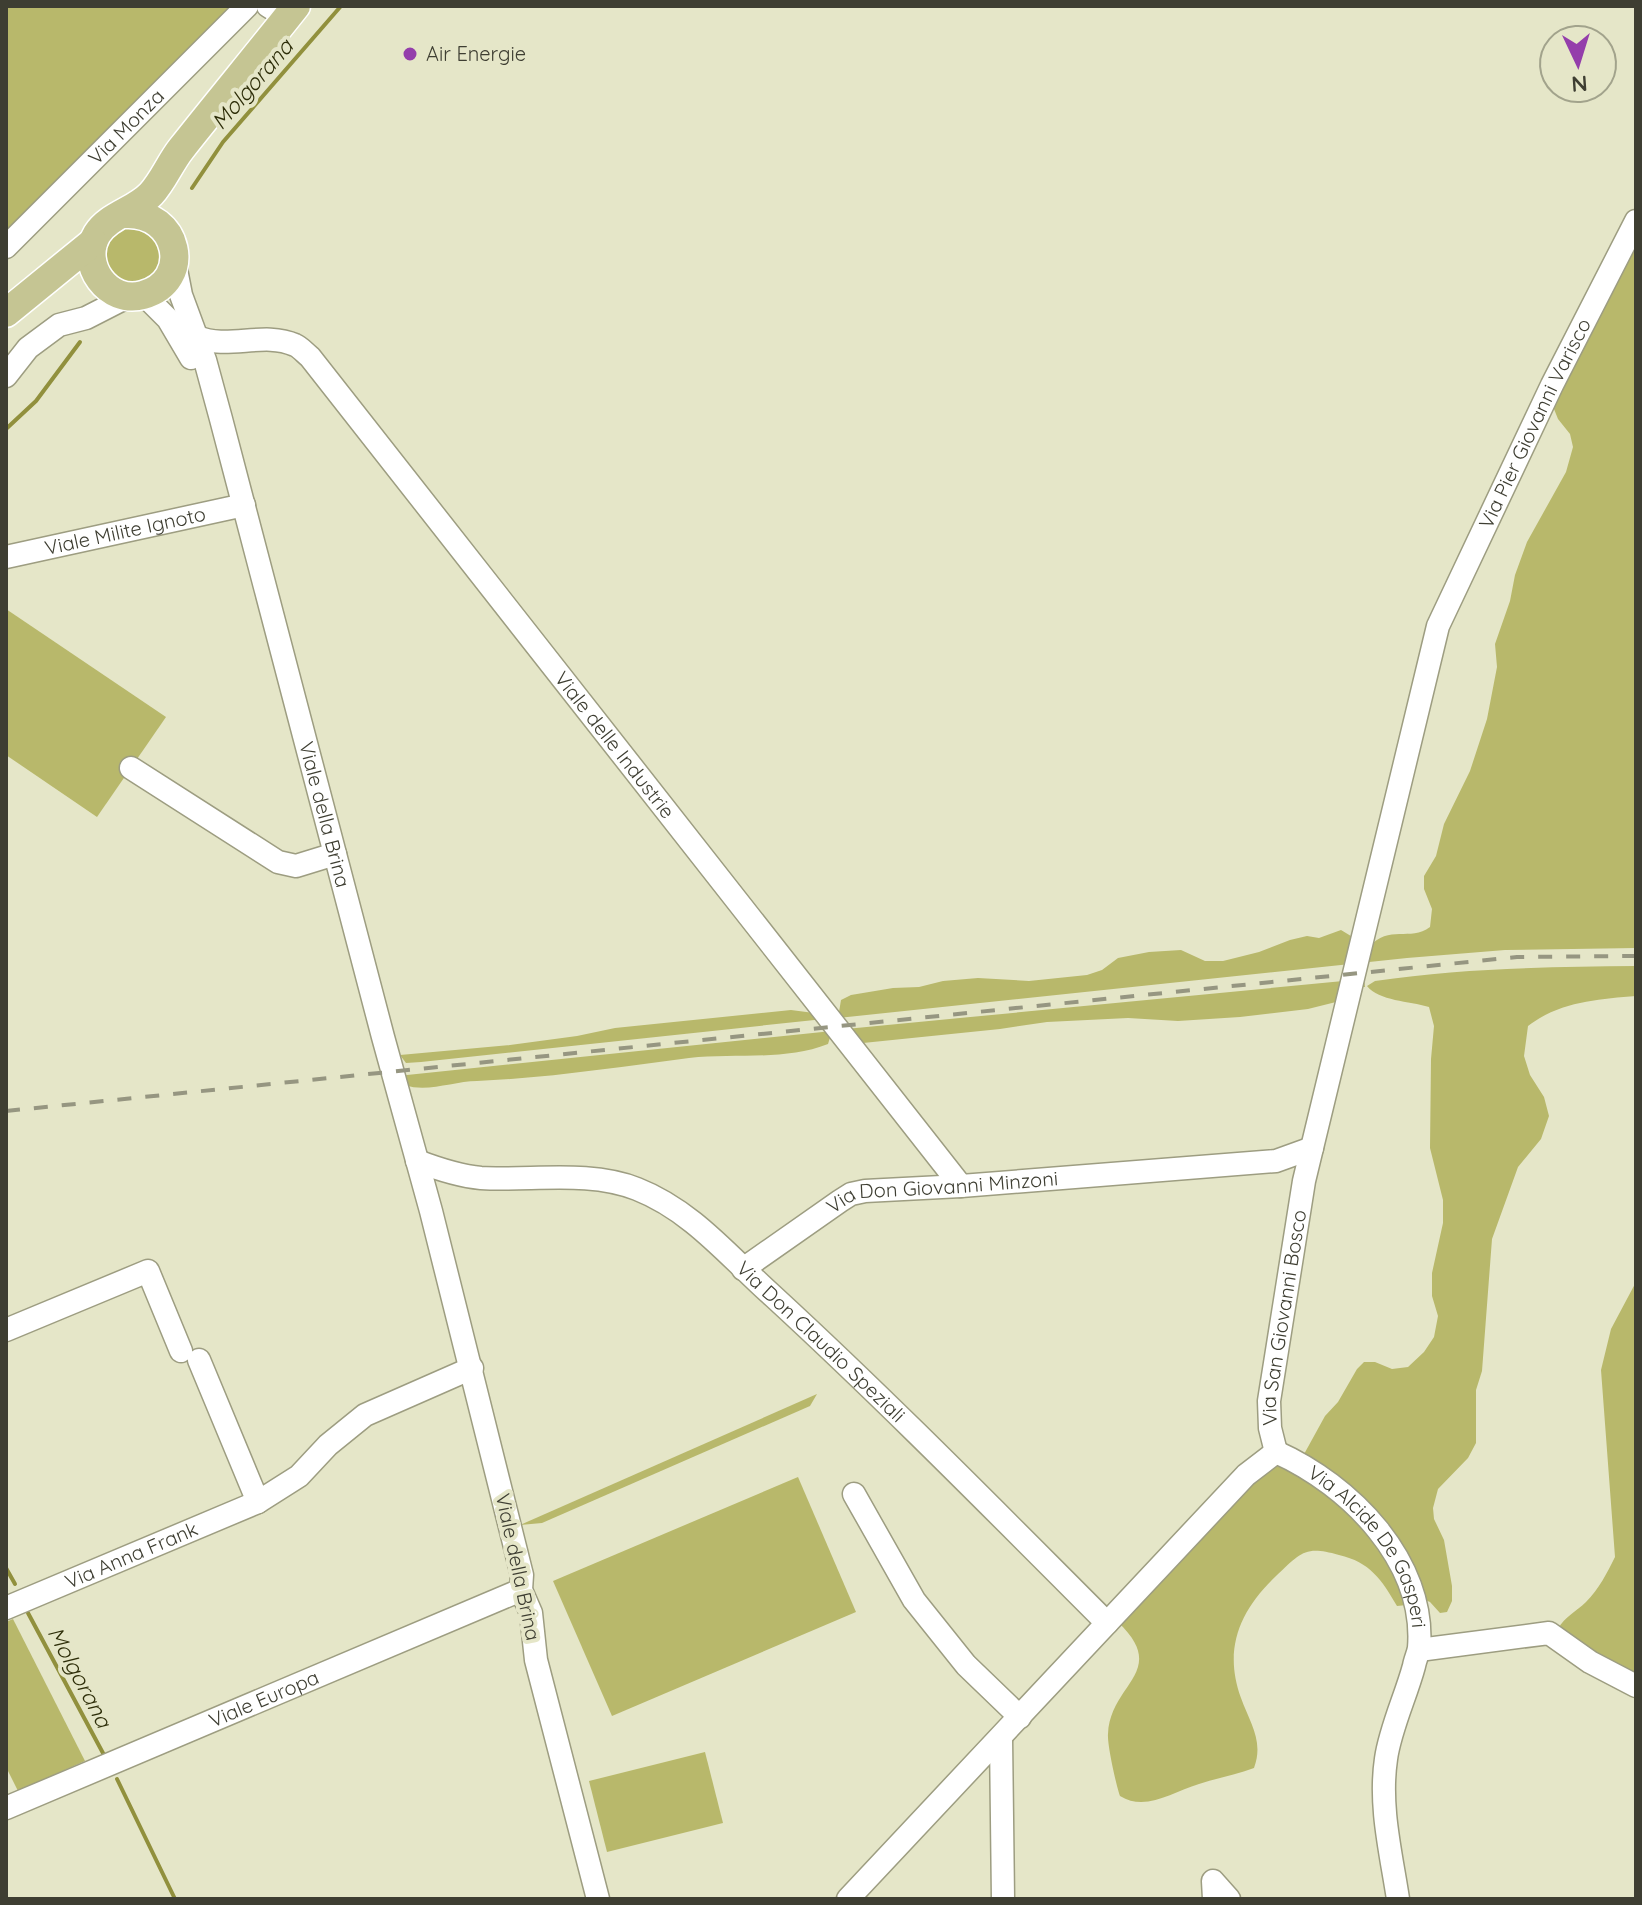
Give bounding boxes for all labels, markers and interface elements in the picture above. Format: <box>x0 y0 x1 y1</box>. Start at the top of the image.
north arrow <box>1538 24 1618 104</box>
water label: Molgorana <box>205 32 300 135</box>
place label: Air Energie <box>426 41 526 66</box>
marker: Air Energie <box>401 45 419 63</box>
text: N <box>1570 69 1588 98</box>
street label: Via Monza <box>83 83 169 170</box>
street label: Via Pier Giovanni Varisco <box>1473 314 1596 532</box>
street label: Viale Milite Ignoto <box>42 501 208 560</box>
street label: Viale delle Industrie <box>550 666 681 823</box>
street label: Viale della Brina <box>294 739 356 890</box>
street label: Via Don Giovanni Minzoni <box>821 1165 1059 1219</box>
street label: Via San Giovanni Bosco <box>1256 1208 1311 1426</box>
street label: Via Don Claudio Speziali <box>731 1255 911 1427</box>
street label: Via Alcide De Gasperi <box>1304 1459 1432 1629</box>
street label: Viale della Brina <box>491 1491 546 1643</box>
street label: Via Anna Frank <box>61 1516 201 1594</box>
water label: Molgorana <box>42 1622 119 1734</box>
street label: Viale Europa <box>205 1664 322 1733</box>

